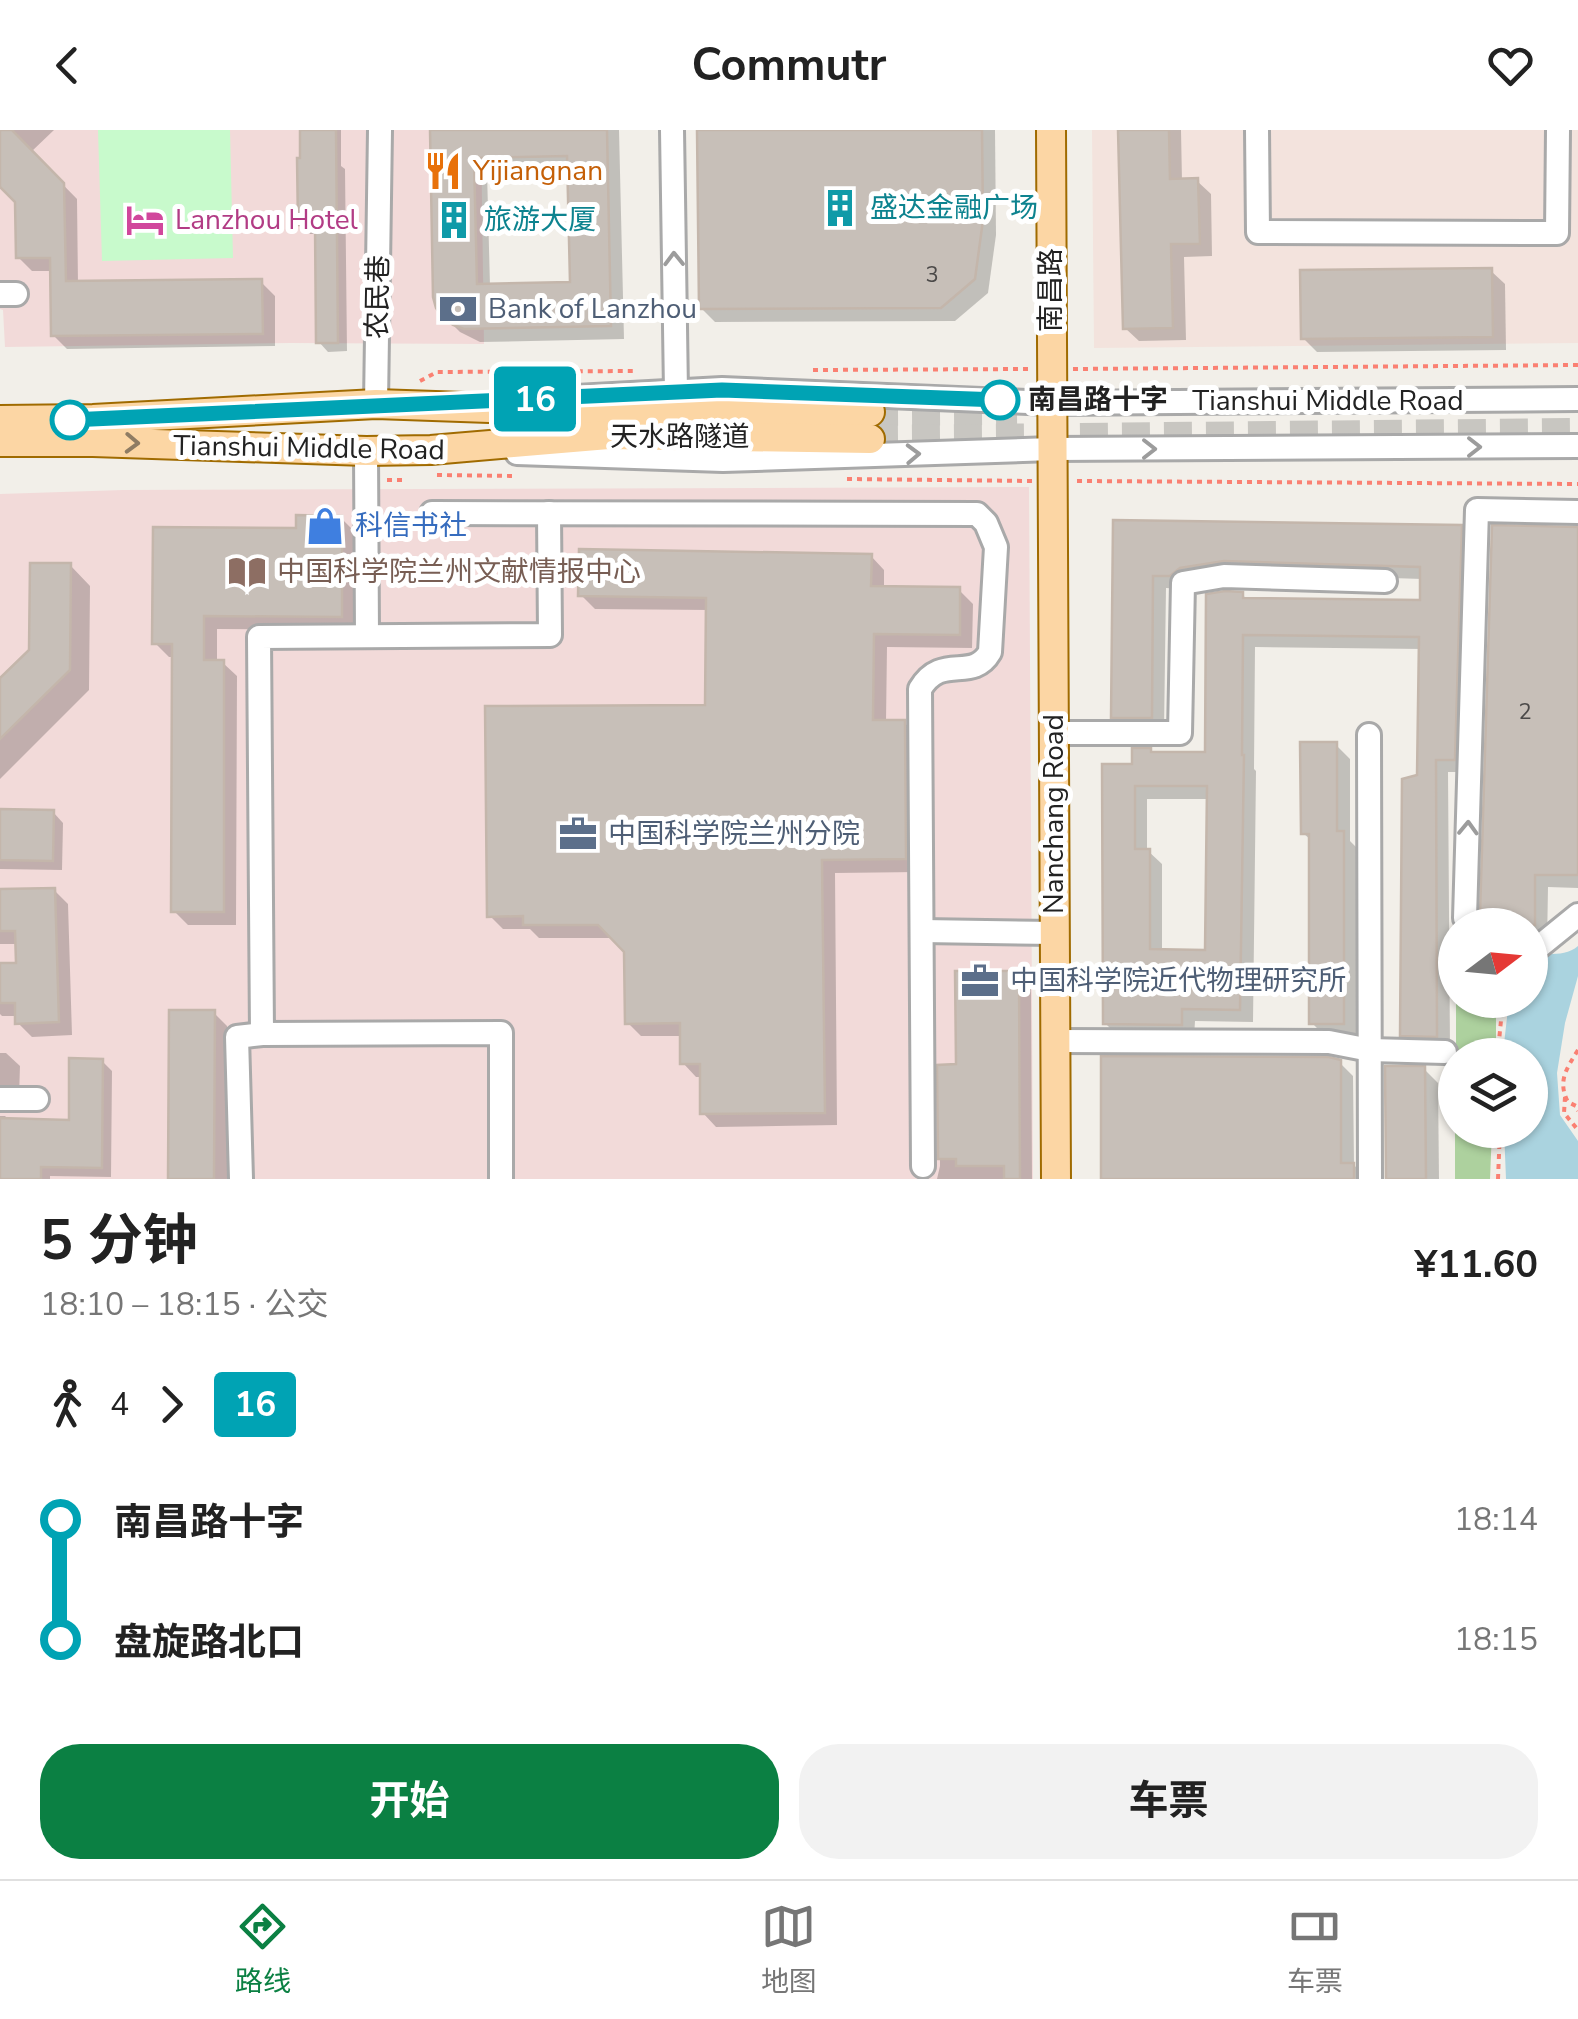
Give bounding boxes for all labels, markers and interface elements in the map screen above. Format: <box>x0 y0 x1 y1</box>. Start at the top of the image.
text: Commutr <box>692 35 886 96</box>
icon: back <box>40 38 95 93</box>
icon: heart <box>1483 38 1538 93</box>
restaurant icon: Yijiangnan <box>422 150 464 192</box>
place label: Yijiangnan <box>472 152 603 190</box>
building icon: 盛达金融广场 <box>819 187 861 229</box>
place label: 盛达金融广场 <box>870 189 1038 227</box>
hotel icon: Lanzhou Hotel <box>124 199 166 241</box>
building icon: 旅游大厦 <box>433 199 475 241</box>
place label: Lanzhou Hotel <box>175 201 359 239</box>
place label: 旅游大厦 <box>484 201 596 239</box>
street label: 南昌路 <box>1032 248 1070 332</box>
one-way arrow <box>664 251 685 267</box>
street label: 农民巷 <box>358 255 398 339</box>
house number: 3 <box>925 260 939 290</box>
bank icon: Bank of Lanzhou <box>437 288 479 330</box>
place label: Bank of Lanzhou <box>488 290 697 328</box>
line badge: 16 <box>490 366 580 432</box>
text: 16 <box>514 376 556 423</box>
marker: 南昌路十字 <box>981 381 1019 419</box>
place label: 南昌路十字 <box>1028 381 1168 419</box>
street label: Tianshui Middle Road <box>1192 382 1464 420</box>
unlabelled marker <box>51 401 89 439</box>
street label: 天水路隧道 <box>610 418 750 456</box>
street label: Tianshui Middle Road <box>173 427 445 469</box>
one-way arrow <box>125 432 141 453</box>
one-way arrow <box>1467 436 1483 457</box>
one-way arrow <box>1142 438 1158 459</box>
one-way arrow <box>906 443 922 464</box>
shop icon: 科信书社 <box>304 505 346 547</box>
place label: 科信书社 <box>355 507 467 545</box>
library icon: 中国科学院兰州文献情报中心 <box>226 551 268 593</box>
place label: 中国科学院兰州文献情报中心 <box>277 553 641 591</box>
house number: 2 <box>1518 697 1532 727</box>
street label: Nanchang Road <box>1035 714 1073 914</box>
office icon: 中国科学院兰州分院 <box>557 813 599 855</box>
place label: 中国科学院兰州分院 <box>608 815 860 853</box>
one-way arrow <box>1457 820 1478 836</box>
north arrow <box>1438 908 1548 1018</box>
map controls <box>1438 908 1548 1148</box>
office icon: 中国科学院近代物理研究所 <box>959 960 1001 1002</box>
place label: 中国科学院近代物理研究所 <box>1010 962 1346 1000</box>
button: layers <box>1438 1038 1548 1148</box>
text: 5 分钟 <box>40 1203 198 1278</box>
text: ¥11.60 <box>1415 1239 1538 1290</box>
text: 18:10 – 18:15 · 公交 <box>40 1283 328 1326</box>
icon: walk <box>40 1377 95 1432</box>
icon: forward <box>144 1377 199 1432</box>
text: 16 <box>234 1381 276 1428</box>
text: 4 <box>110 1383 129 1426</box>
text: 南昌路十字 <box>114 1497 304 1548</box>
text: 18:14 <box>1454 1498 1538 1541</box>
text: 盘旋路北口 <box>114 1617 304 1668</box>
text: 18:15 <box>1454 1618 1538 1661</box>
button: 开始 <box>40 1744 779 1859</box>
button: 车票 <box>799 1744 1538 1859</box>
tab: 路线 <box>235 1899 291 2001</box>
tab: 地图 <box>761 1899 817 2001</box>
tab: 车票 <box>1287 1899 1343 2001</box>

